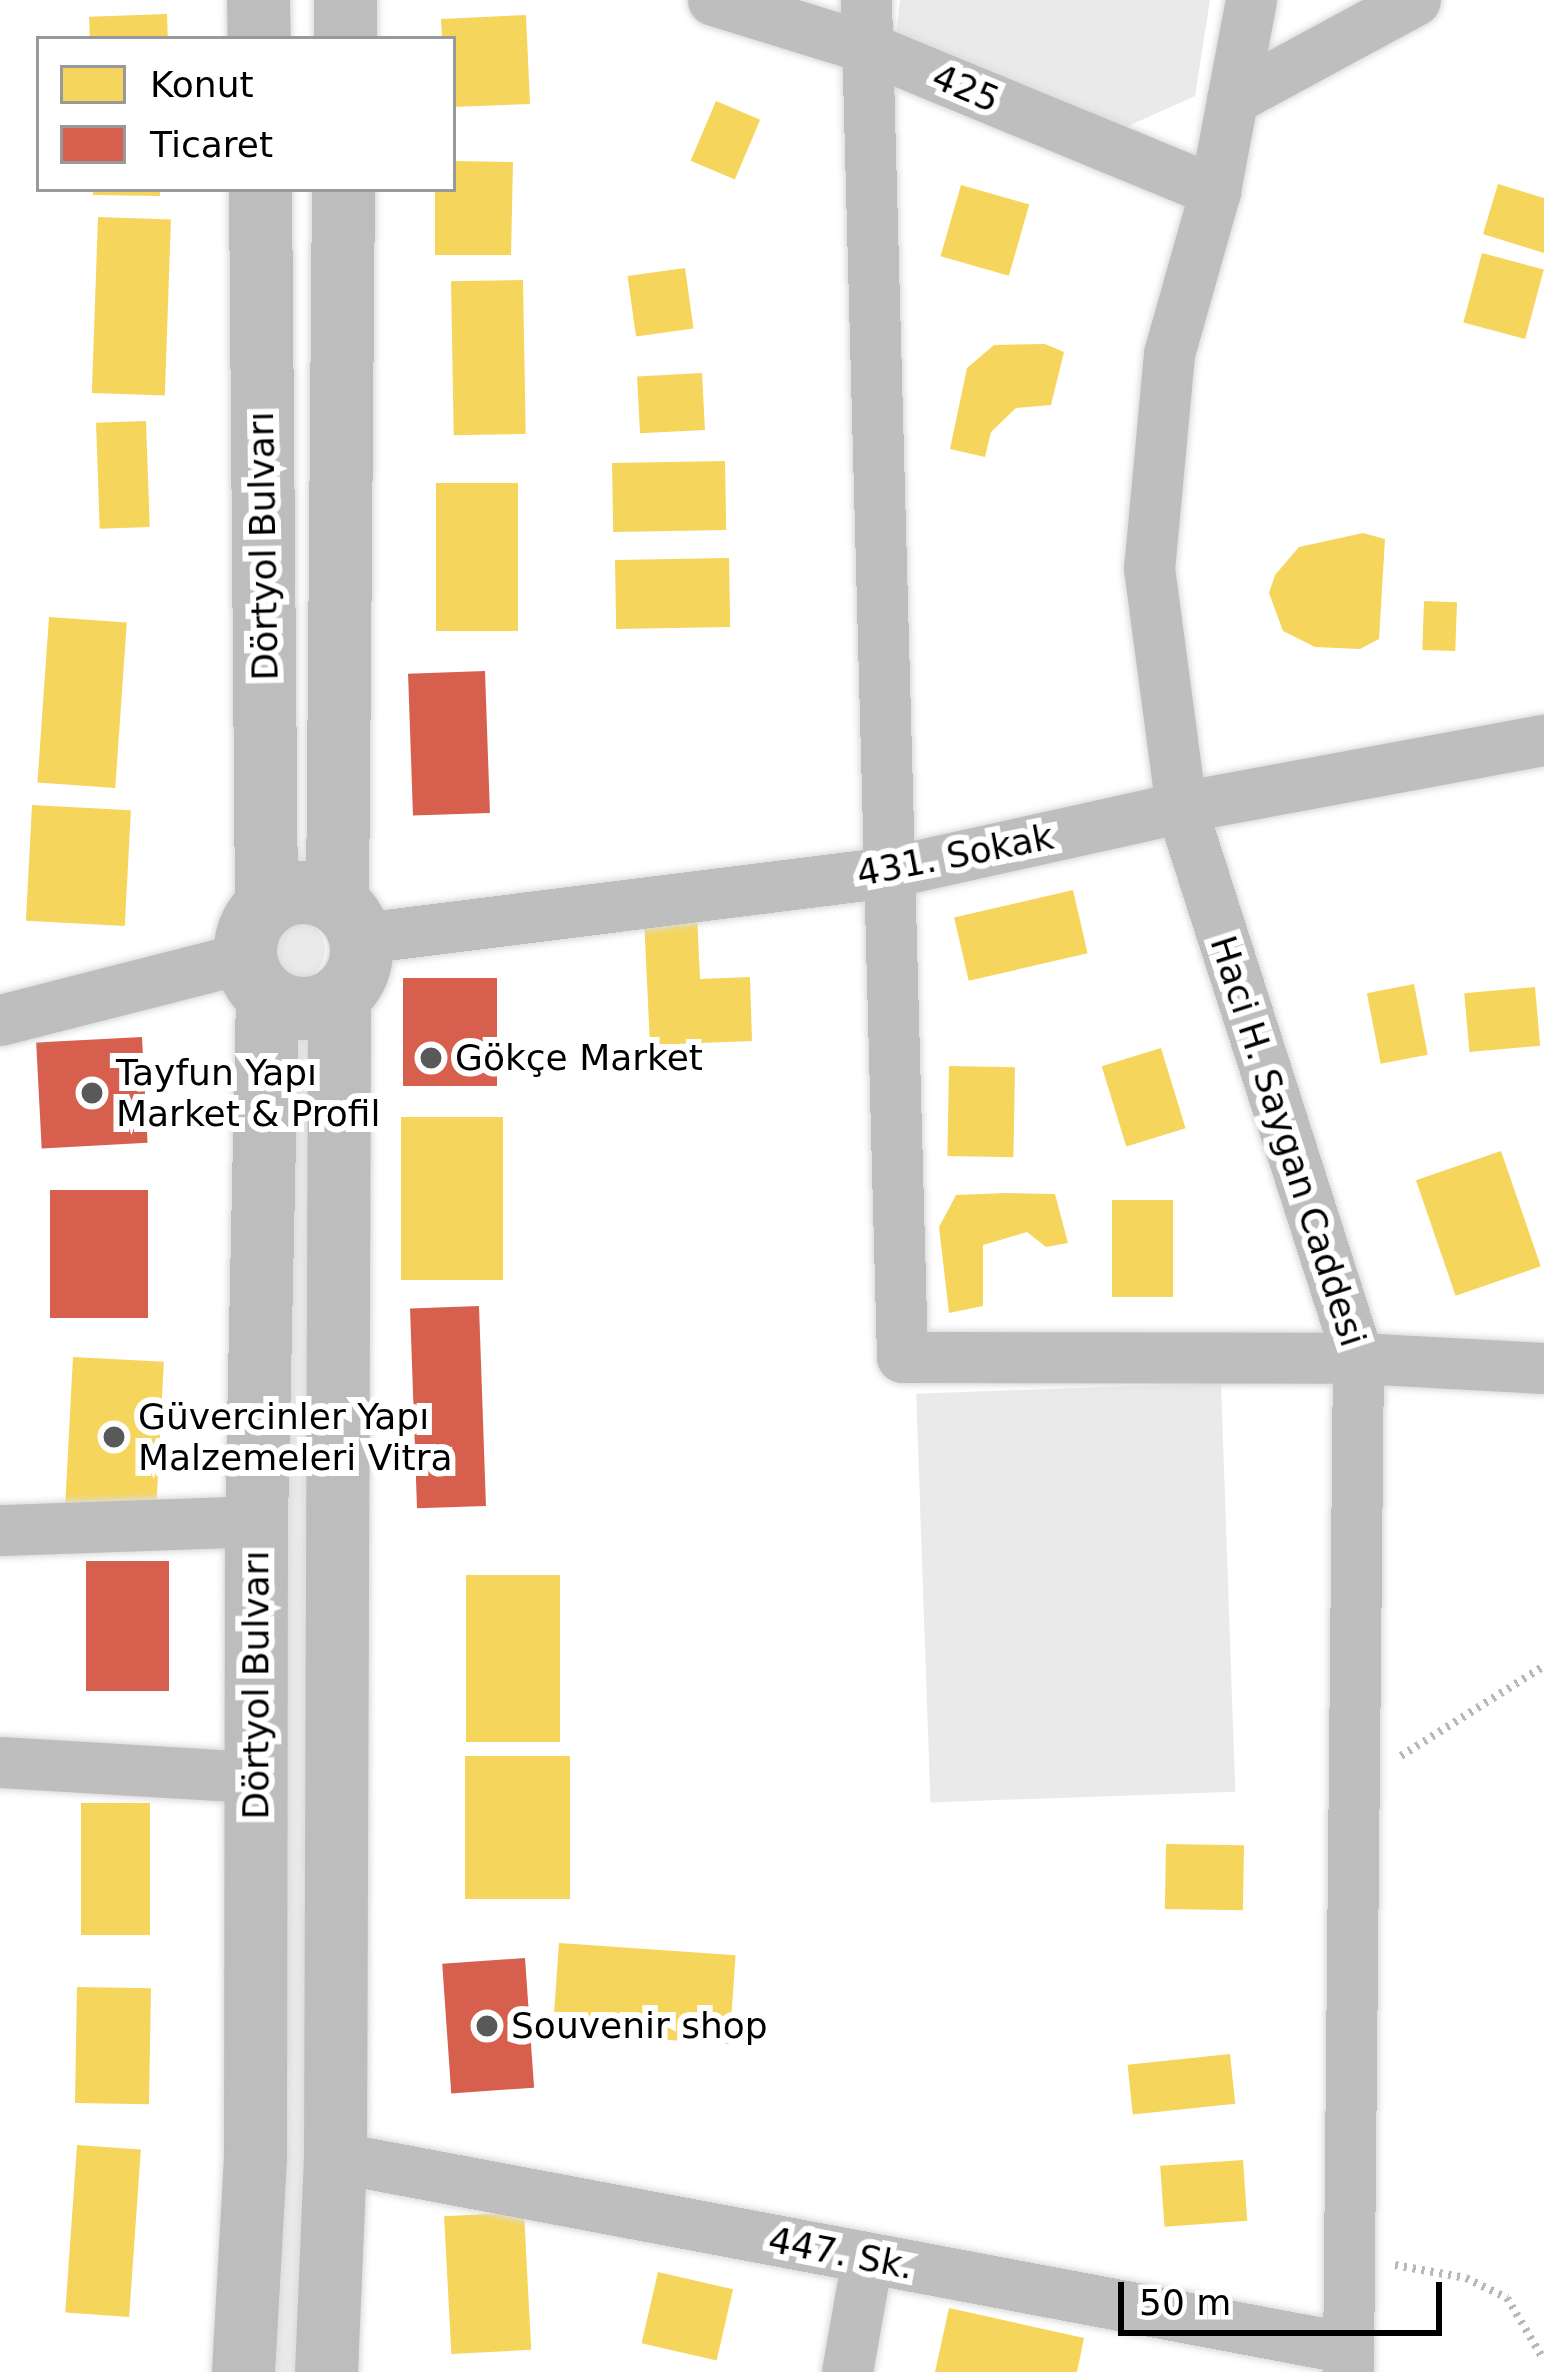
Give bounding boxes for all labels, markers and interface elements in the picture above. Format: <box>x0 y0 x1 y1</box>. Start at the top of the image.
legend <box>36 36 456 192</box>
street label: 425 <box>926 55 1006 121</box>
text: Konut <box>150 64 254 105</box>
text: Ticaret <box>150 124 273 165</box>
street label: Dörtyol Bulvarı <box>239 411 287 681</box>
street label: 431. Sokak <box>853 815 1057 895</box>
street label: Haci H. Saygan Caddesi <box>1201 930 1375 1352</box>
place label: Gökçe Market <box>455 1036 703 1080</box>
marker: Gökçe Market <box>418 1045 444 1071</box>
place label: Tayfun Yapı Market & Profil <box>116 1050 380 1135</box>
marker: Tayfun Yapı Market & Profil <box>79 1080 105 1106</box>
place label: Güvercinler Yapı Malzemeleri Vitra <box>138 1394 453 1479</box>
marker: Güvercinler Yapı Malzemeleri Vitra <box>101 1424 127 1450</box>
street label: Dörtyol Bulvarı <box>234 1550 278 1820</box>
place label: Souvenir shop <box>511 2004 768 2048</box>
marker: Souvenir shop <box>474 2013 500 2039</box>
street label: 447. Sk. <box>765 2218 917 2288</box>
scale bar <box>1124 2258 1448 2332</box>
text: 50 m <box>1139 2282 1231 2323</box>

